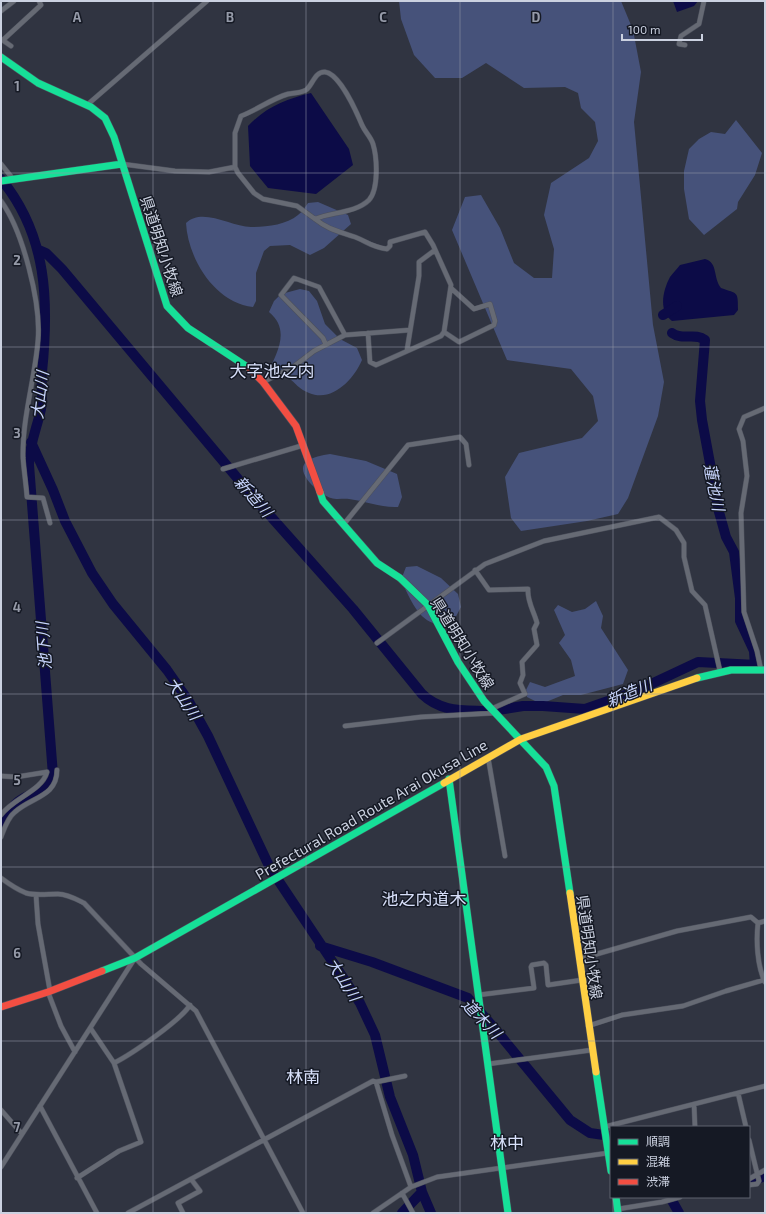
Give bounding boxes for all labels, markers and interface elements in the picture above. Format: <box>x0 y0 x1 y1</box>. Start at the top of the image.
text: A <box>73 9 82 25</box>
text: B <box>226 9 234 25</box>
text: C <box>379 9 387 25</box>
text: D <box>532 9 541 25</box>
scale bar <box>622 16 702 42</box>
text: 100 m <box>628 22 660 36</box>
text: 1 <box>14 78 20 94</box>
street label: 県道明知小牧線 <box>137 193 187 299</box>
text: 2 <box>13 252 21 268</box>
district label: 大字池之内 <box>230 360 315 380</box>
water label: 大山川 <box>27 368 52 420</box>
text: 3 <box>13 425 21 441</box>
water label: 蓮池川 <box>701 462 729 514</box>
water label: 新造川 <box>231 472 278 522</box>
street label: 県道明知小牧線 <box>428 594 498 692</box>
text: 4 <box>13 599 21 615</box>
water label: 池下川 <box>32 619 54 671</box>
water label: 大山川 <box>163 673 206 725</box>
water label: 新造川 <box>603 673 657 710</box>
street label: Prefectural Road Route Arai Okusa Line <box>252 735 490 883</box>
text: 5 <box>13 772 21 788</box>
district label: 池之内道木 <box>382 888 467 908</box>
street label: 県道明知小牧線 <box>574 894 606 1000</box>
text: 6 <box>13 945 21 961</box>
water label: 大山川 <box>323 954 366 1006</box>
water label: 道木川 <box>458 994 507 1043</box>
district label: 林南 <box>286 1066 320 1086</box>
text: 7 <box>14 1119 21 1135</box>
legend <box>610 1126 750 1198</box>
district label: 林中 <box>490 1132 524 1152</box>
text: 順調 <box>646 1134 670 1148</box>
text: 混雑 <box>646 1154 670 1168</box>
text: 渋滞 <box>646 1174 670 1188</box>

